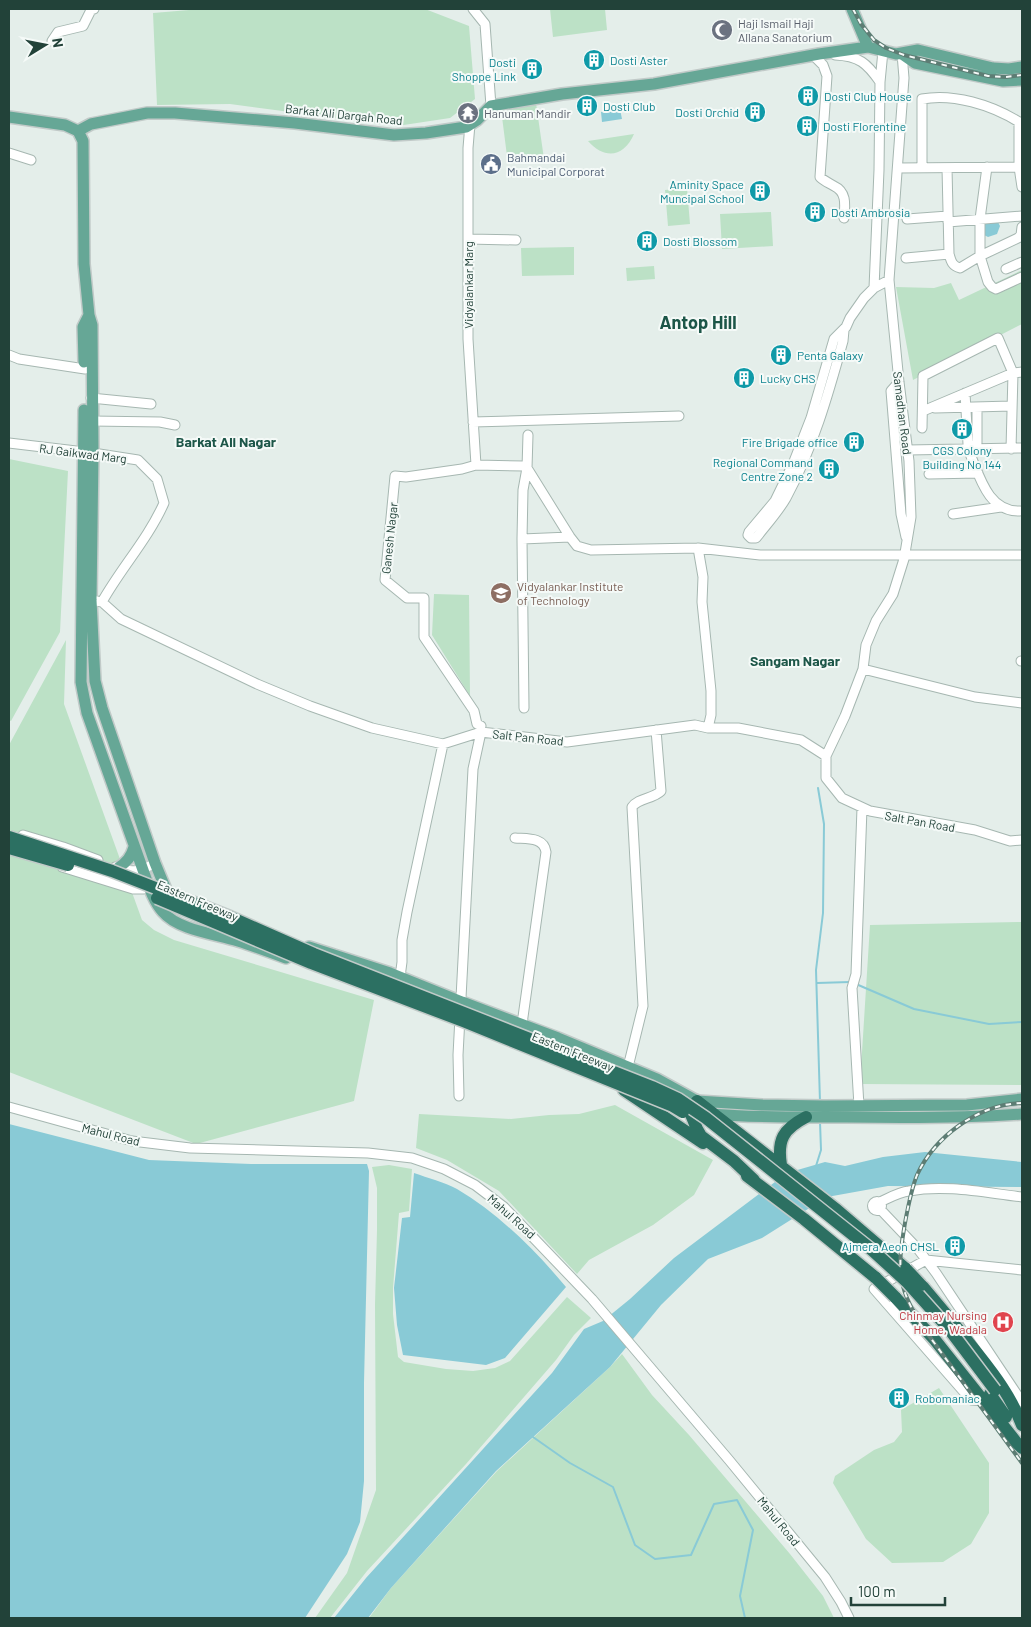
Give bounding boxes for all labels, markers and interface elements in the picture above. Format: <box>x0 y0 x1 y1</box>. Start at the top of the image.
place label: Haji Ismail Haji Allana Sanatorium <box>738 16 832 44</box>
mosque icon: Haji Ismail Haji Allana Sanatorium <box>710 18 734 42</box>
north arrow <box>20 20 70 70</box>
text: N <box>49 37 67 49</box>
building icon: Dosti Aster <box>582 48 606 72</box>
place label: Dosti Aster <box>610 53 668 67</box>
place label: Dosti Shoppe Link <box>452 55 516 83</box>
building icon: Dosti Shoppe Link <box>520 57 544 81</box>
building icon: Dosti Club House <box>796 84 820 108</box>
place label: Dosti Club House <box>824 89 912 103</box>
building icon: Dosti Club <box>575 94 599 118</box>
place label: Dosti Club <box>603 99 656 113</box>
building icon: Dosti Orchid <box>743 100 767 124</box>
street label: Barkat Ali Dargah Road <box>285 101 403 127</box>
temple icon: Hanuman Mandir <box>456 101 480 125</box>
place label: Dosti Orchid <box>675 105 739 119</box>
place label: Hanuman Mandir <box>484 106 572 120</box>
building icon: Dosti Florentine <box>795 114 819 138</box>
place label: Dosti Florentine <box>823 119 906 133</box>
place label: Bahmandai Municipal Corporat <box>507 150 605 178</box>
public building icon: Bahmandai Municipal Corporat <box>479 152 503 176</box>
place label: Aminity Space Muncipal School <box>660 177 744 205</box>
building icon: Aminity Space Muncipal School <box>748 179 772 203</box>
building icon: Dosti Ambrosia <box>803 200 827 224</box>
place label: Dosti Ambrosia <box>831 205 910 219</box>
building icon: Dosti Blossom <box>635 229 659 253</box>
place label: Dosti Blossom <box>663 234 737 248</box>
street label: Vidyalankar Marg <box>461 241 475 329</box>
district label: Antop Hill <box>659 311 737 333</box>
building icon: Penta Galaxy <box>769 343 793 367</box>
place label: Penta Galaxy <box>797 348 864 362</box>
building icon: Lucky CHS <box>732 366 756 390</box>
place label: Lucky CHS <box>760 371 816 385</box>
street label: Samadhan Road <box>891 371 915 455</box>
building icon: CGS Colony Building No 144 <box>950 417 974 441</box>
building icon: Fire Brigade office <box>842 430 866 454</box>
district label: Barkat Ali Nagar <box>176 433 277 450</box>
place label: Fire Brigade office <box>742 435 838 449</box>
street label: RJ Gaikwad Marg <box>38 441 128 465</box>
place label: CGS Colony Building No 144 <box>923 443 1002 471</box>
place label: Regional Command Centre Zone 2 <box>713 455 813 483</box>
building icon: Regional Command Centre Zone 2 <box>817 457 841 481</box>
street label: Ganesh Nagar <box>378 501 400 574</box>
place label: Vidyalankar Institute of Technology <box>517 579 624 607</box>
school or university icon: Vidyalankar Institute of Technology <box>489 581 513 605</box>
district label: Sangam Nagar <box>750 652 841 669</box>
street label: Salt Pan Road <box>492 726 564 748</box>
street label: Salt Pan Road <box>884 808 956 834</box>
street label: Eastern Freeway <box>155 877 241 924</box>
street label: Eastern Freeway <box>530 1028 616 1074</box>
street label: Mahul Road <box>81 1120 141 1148</box>
street label: Mahul Road <box>485 1191 539 1241</box>
building icon: Ajmera Aeon CHSL <box>943 1234 967 1258</box>
place label: Ajmera Aeon CHSL <box>842 1239 939 1253</box>
place label: Chinmay Nursing Home, Wadala <box>899 1308 987 1336</box>
hospital icon: Chinmay Nursing Home, Wadala <box>991 1310 1015 1334</box>
building icon: Robomaniac <box>887 1386 911 1410</box>
place label: Robomaniac <box>915 1391 980 1405</box>
street label: Mahul Road <box>755 1494 803 1548</box>
scale bar <box>851 1574 945 1606</box>
text: 100 m <box>858 1582 896 1600</box>

